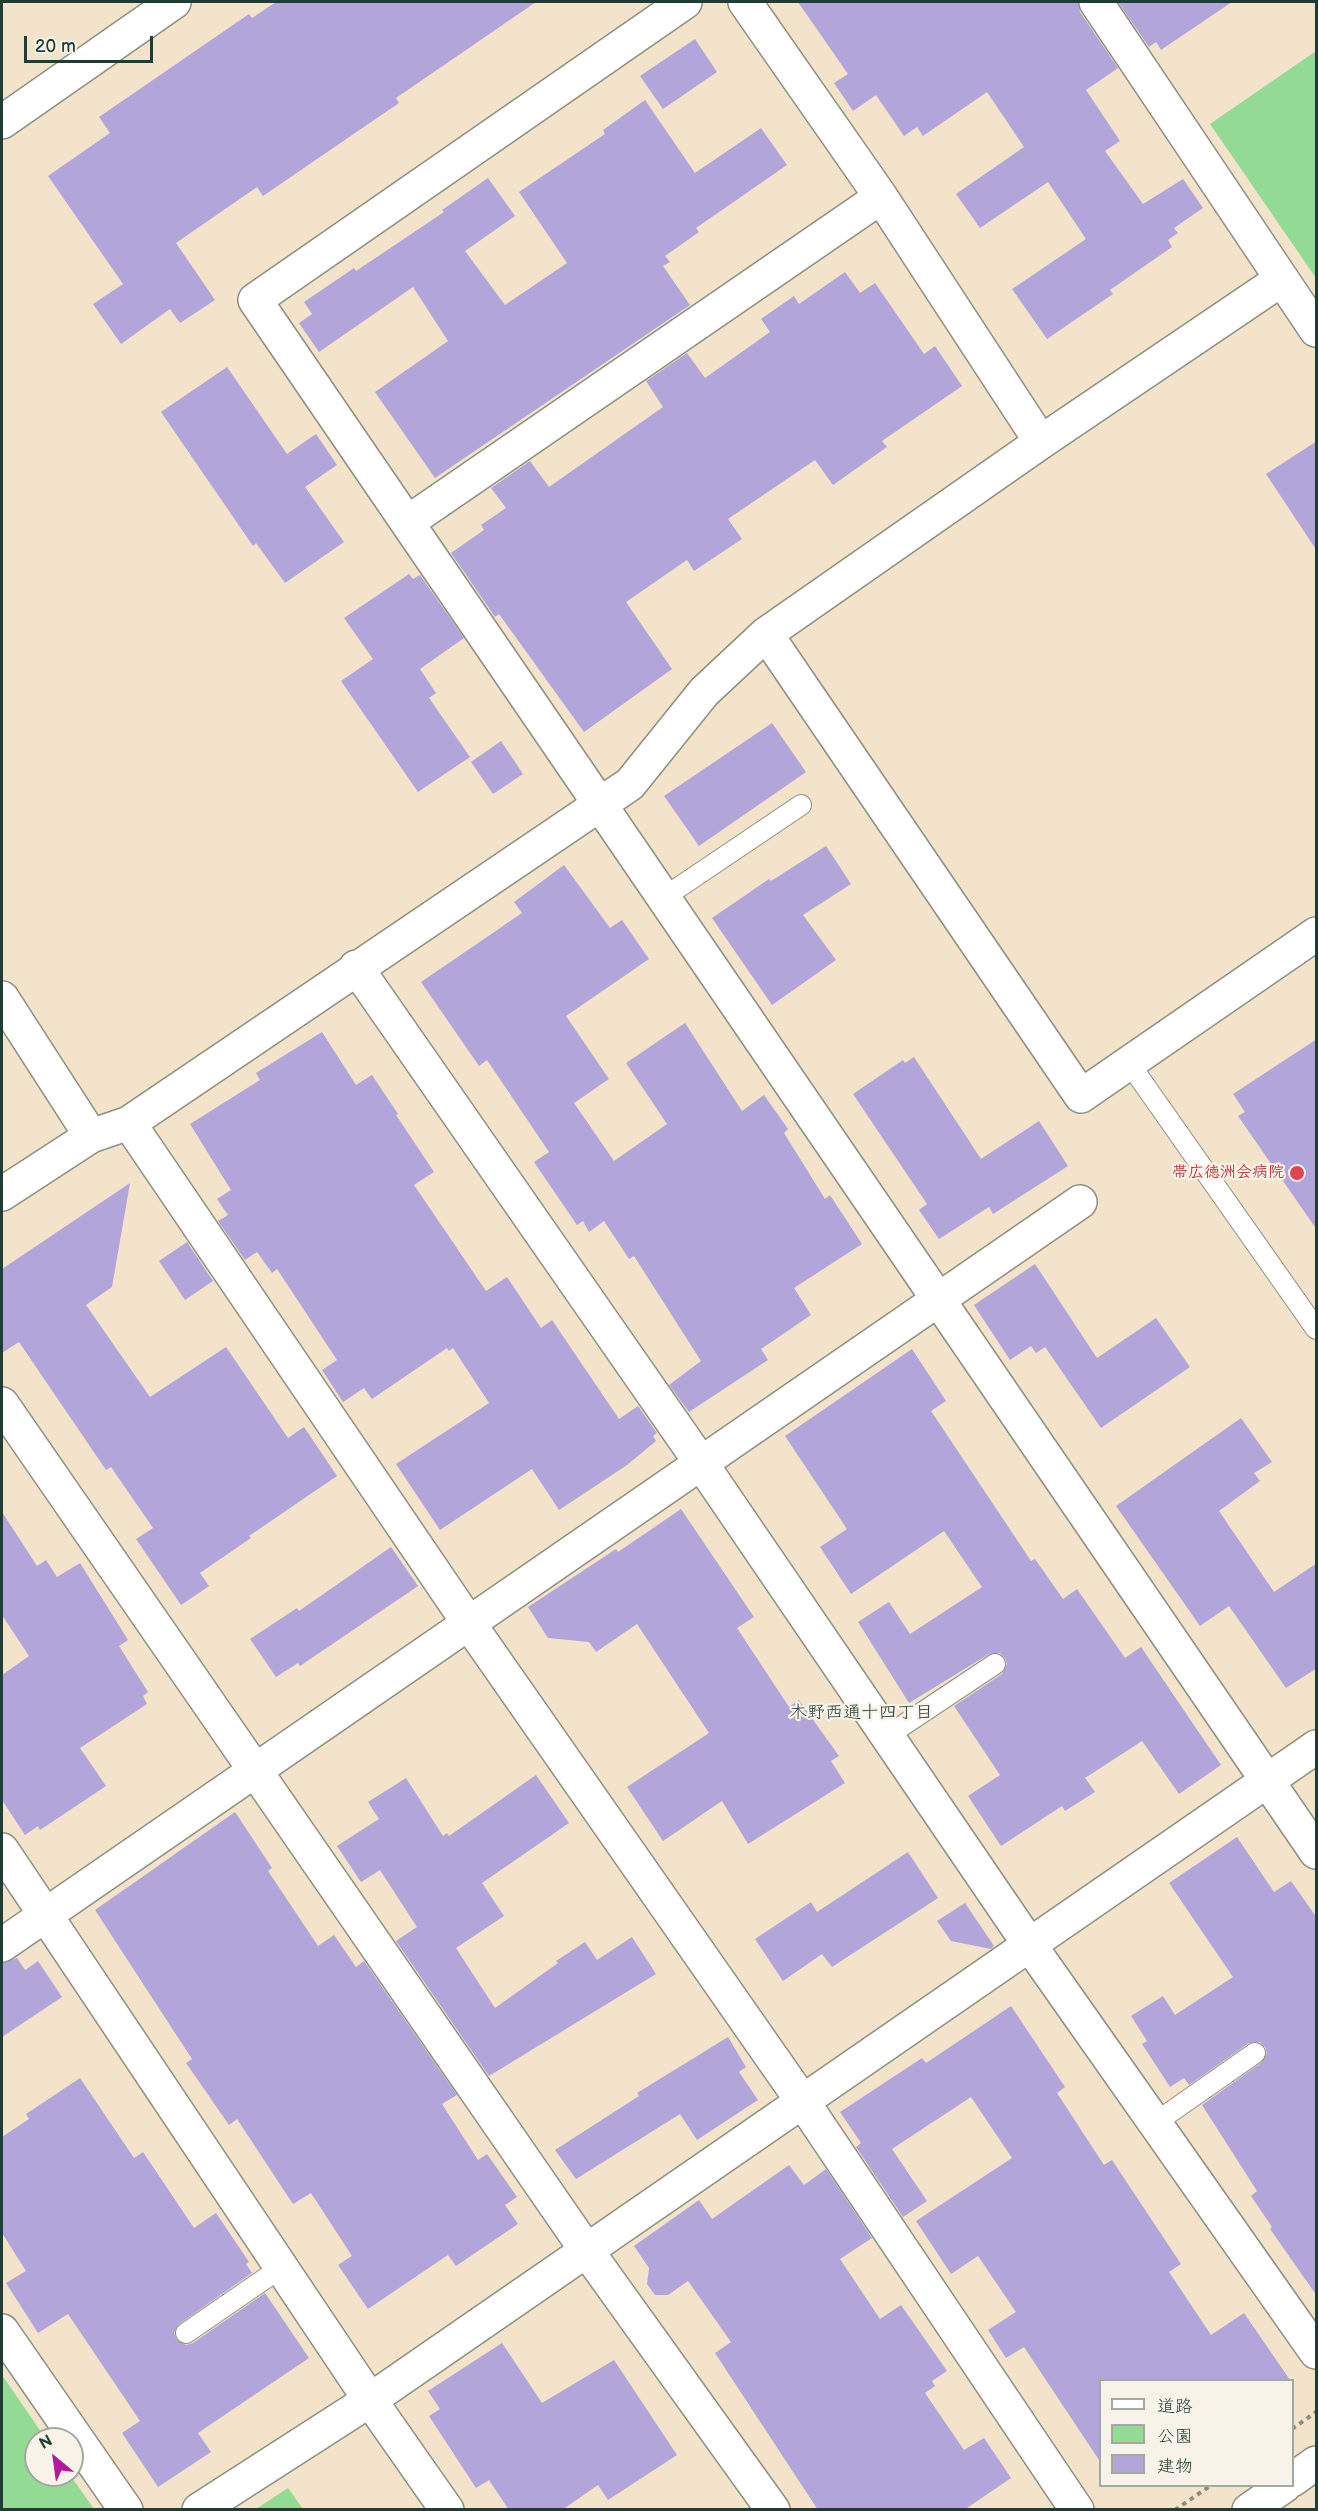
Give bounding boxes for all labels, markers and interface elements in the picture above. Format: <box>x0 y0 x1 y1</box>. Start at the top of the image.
scale bar <box>27 24 156 62</box>
text: 20 m <box>35 36 76 57</box>
place label: 帯広徳洲会病院 <box>1172 1163 1284 1183</box>
marker: 帯広徳洲会病院 <box>1288 1164 1306 1182</box>
district label: 木野西通十四丁目 <box>789 1702 933 1724</box>
legend <box>1099 2379 1294 2487</box>
text: 道路 <box>1157 2396 1193 2417</box>
text: 公園 <box>1157 2426 1193 2447</box>
north arrow <box>24 2427 84 2487</box>
text: N <box>36 2431 56 2454</box>
text: 建物 <box>1157 2456 1193 2477</box>

